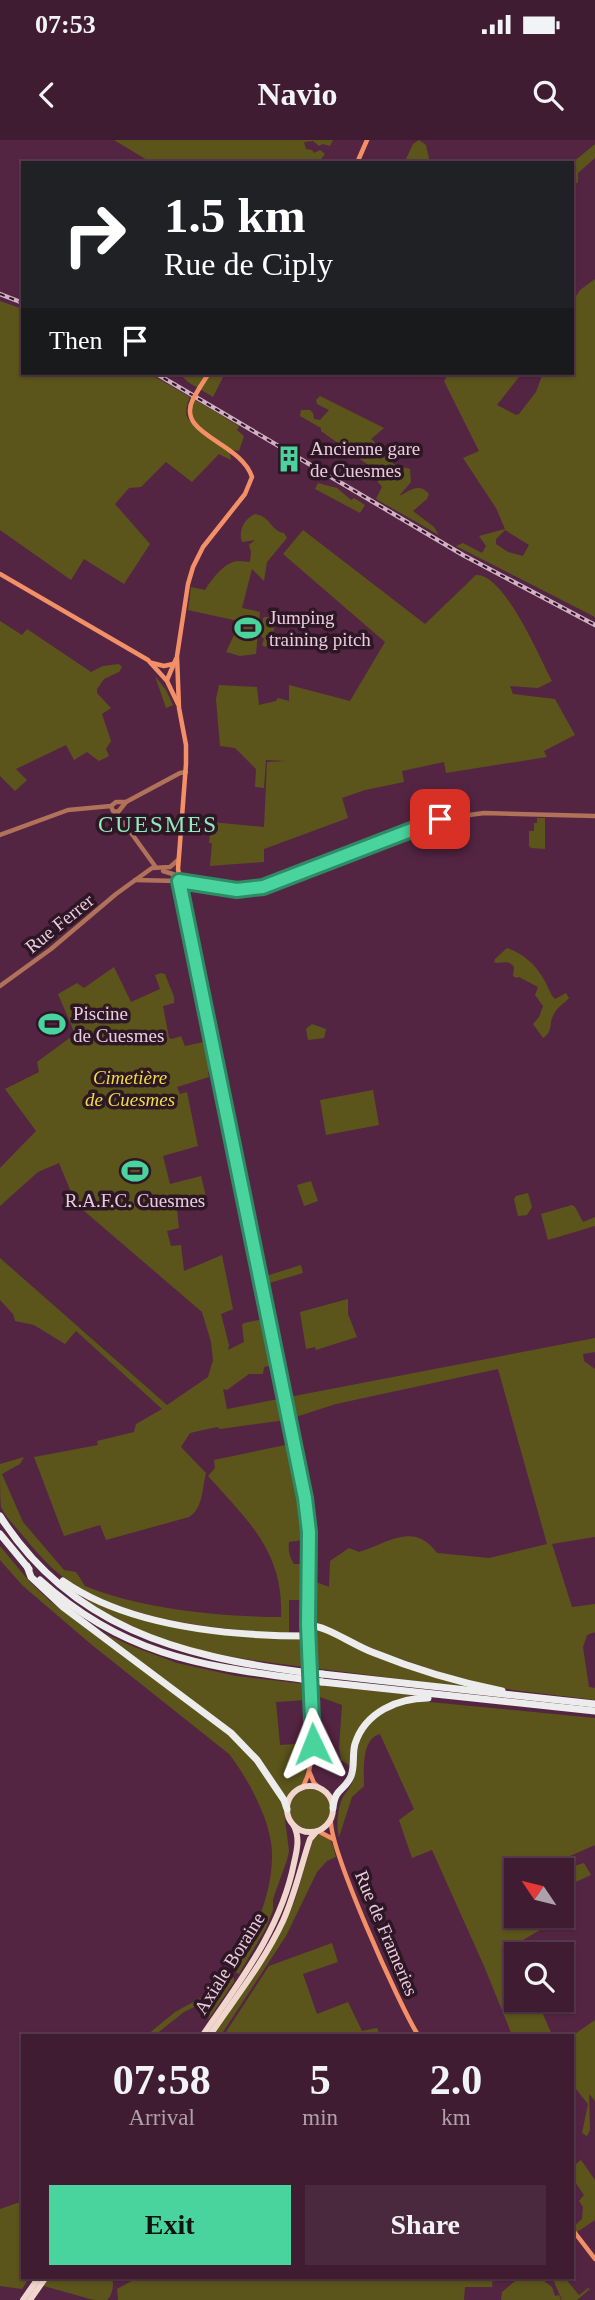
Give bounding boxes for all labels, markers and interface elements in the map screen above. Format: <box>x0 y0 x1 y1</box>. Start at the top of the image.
text: 07:53 <box>35 10 96 39</box>
icon: back <box>28 76 66 114</box>
text: Navio <box>258 76 338 112</box>
icon: search <box>529 76 567 114</box>
text: 1.5 km <box>164 188 306 243</box>
icon: right <box>49 189 140 280</box>
text: Rue de Ciply <box>164 246 333 282</box>
icon: arrive <box>116 322 154 360</box>
text: Then <box>49 326 102 355</box>
place label: Ancienne gare de Cuesmes <box>310 438 420 481</box>
building icon: Ancienne gare de Cuesmes <box>274 444 304 474</box>
place label: Jumping training pitch <box>269 607 371 650</box>
sports icon: Jumping training pitch <box>233 613 263 643</box>
pin <box>410 789 470 849</box>
icon: arrive <box>421 800 459 838</box>
district label: CUESMES <box>98 812 218 837</box>
street label: Rue Ferrer <box>21 889 98 957</box>
place label: Piscine de Cuesmes <box>73 1003 164 1046</box>
sports icon: Piscine de Cuesmes <box>37 1009 67 1039</box>
park label: Cimetière de Cuesmes <box>85 1067 175 1110</box>
sports icon: R.A.F.C. Cuesmes <box>120 1156 150 1186</box>
place label: R.A.F.C. Cuesmes <box>65 1190 205 1211</box>
position arrow <box>276 1707 350 1781</box>
north arrow <box>504 1858 574 1928</box>
map controls <box>504 1858 574 2012</box>
street label: Rue de Frameries <box>351 1867 422 1999</box>
street label: Axiale Boraine <box>190 1909 269 2018</box>
button: search <box>504 1942 574 2012</box>
text: 07:58 <box>113 2057 211 2103</box>
text: 5 <box>310 2057 331 2103</box>
text: 2.0 <box>430 2057 482 2103</box>
text: Arrival <box>128 2105 195 2130</box>
text: min <box>302 2105 338 2130</box>
text: km <box>441 2105 471 2130</box>
button: Exit <box>49 2185 291 2265</box>
button: Share <box>305 2185 546 2265</box>

